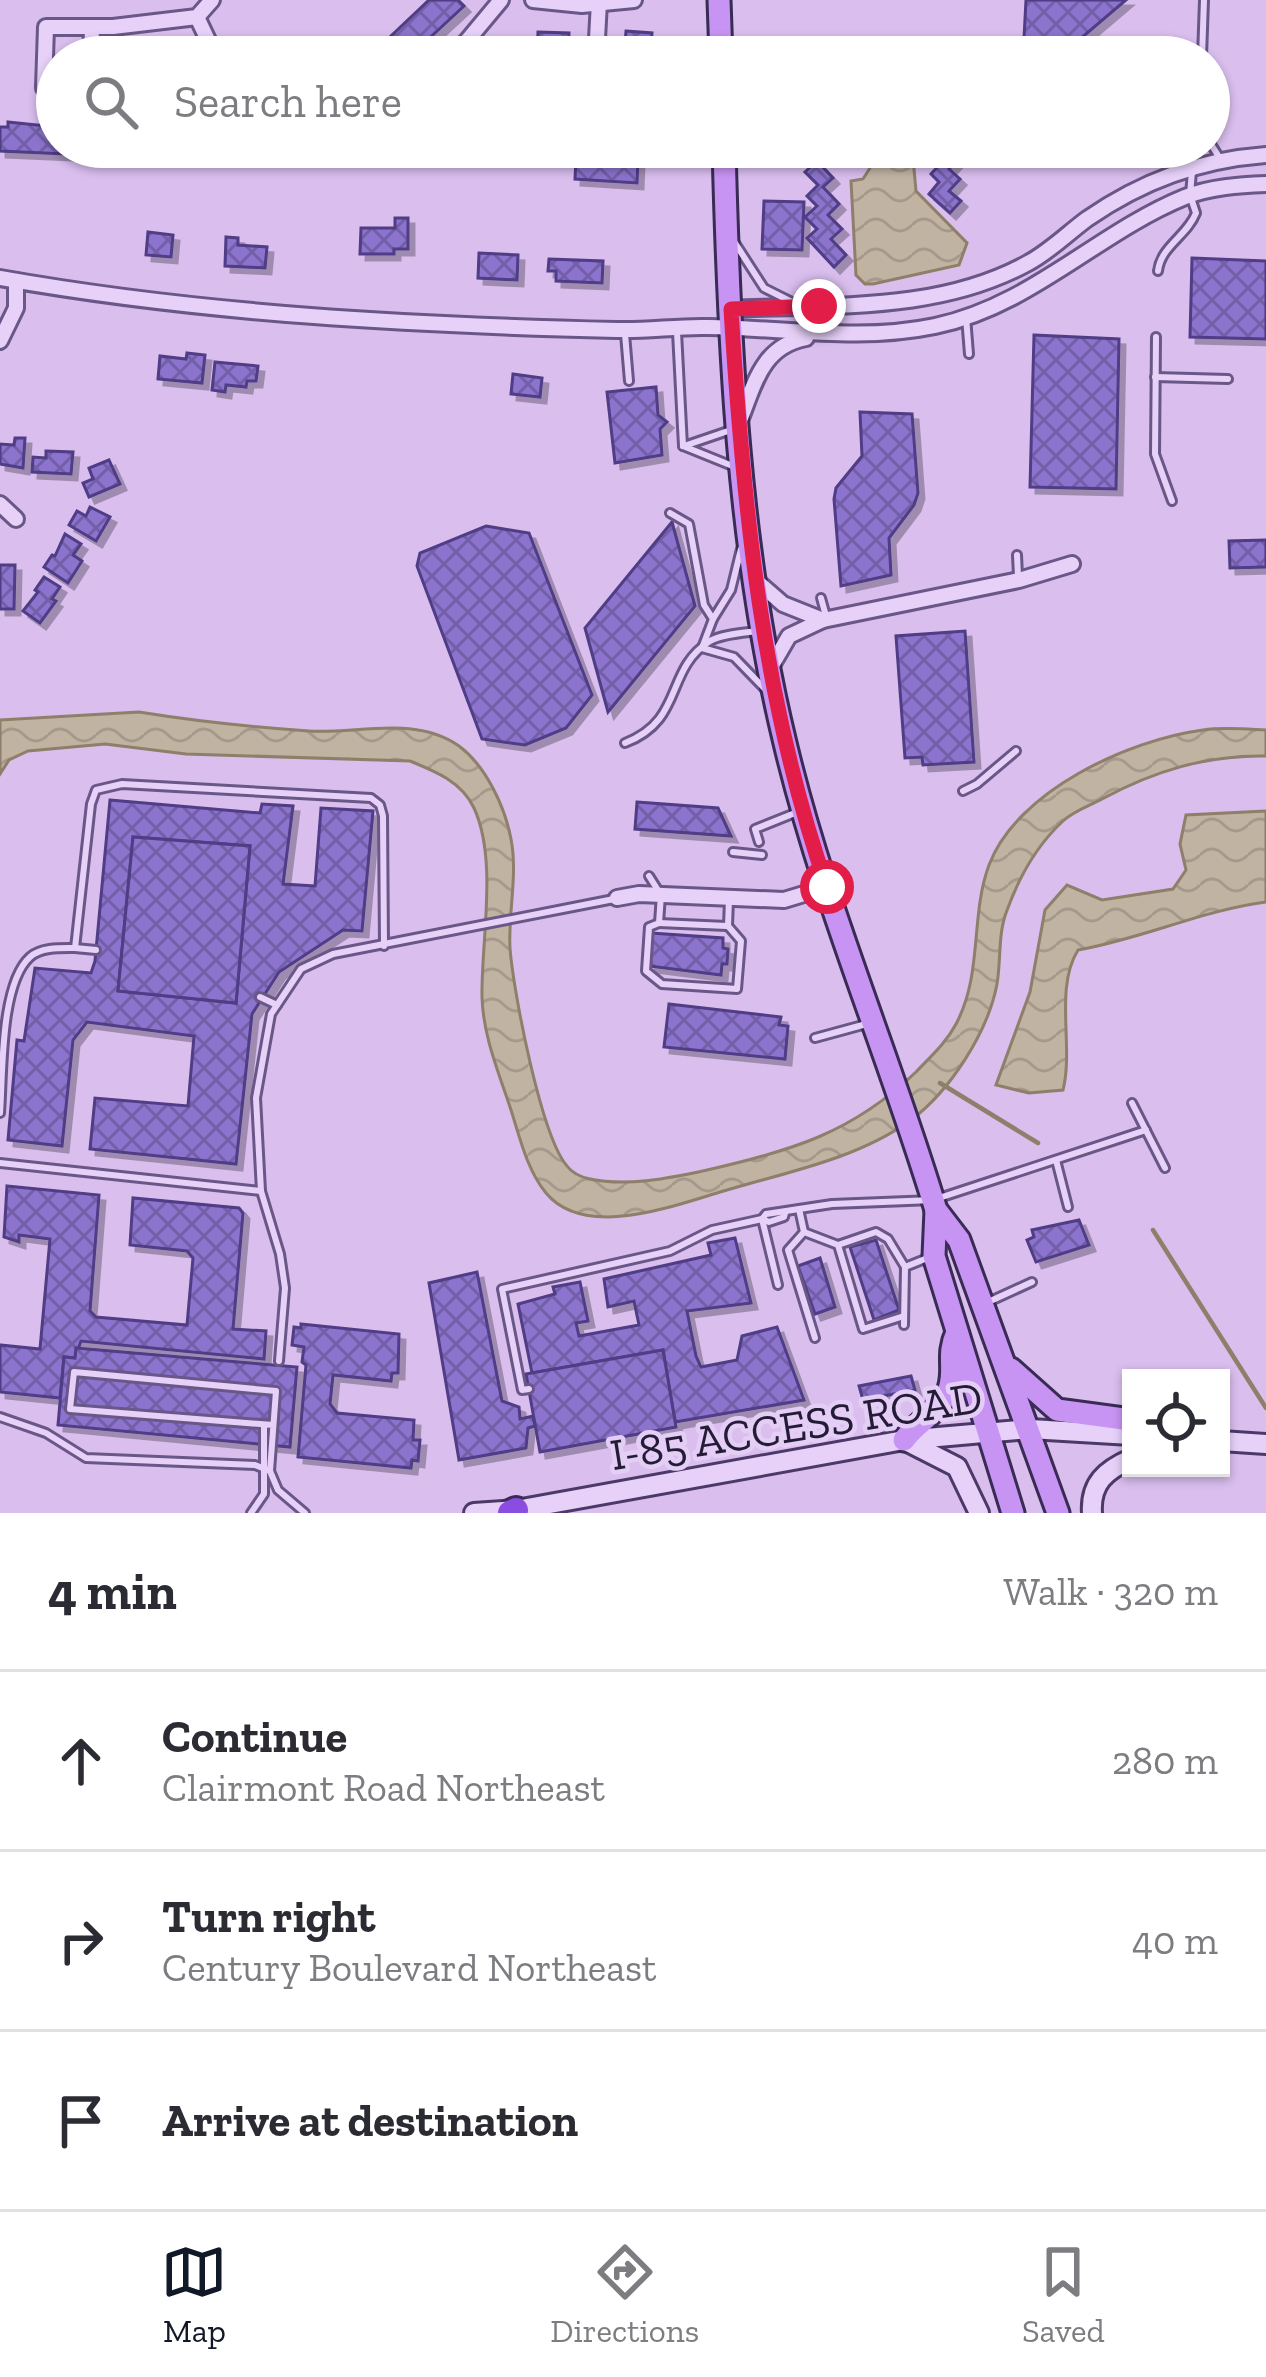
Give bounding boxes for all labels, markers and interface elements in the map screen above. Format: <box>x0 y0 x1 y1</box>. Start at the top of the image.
search box <box>36 36 1230 168</box>
icon: search <box>78 69 144 135</box>
text: Search here <box>174 75 402 129</box>
route end <box>792 279 846 333</box>
route start <box>800 860 854 914</box>
map controls <box>1122 1369 1230 1477</box>
button: locate <box>1122 1369 1230 1477</box>
street label: I-85 ACCESS ROAD <box>606 1370 986 1482</box>
text: 4 min <box>48 1561 177 1622</box>
text: Walk · 320 m <box>1003 1568 1218 1615</box>
text: Continue <box>162 1710 347 1764</box>
icon: ahead <box>48 1728 114 1794</box>
text: 280 m <box>1112 1737 1218 1784</box>
text: Clairmont Road Northeast <box>162 1764 605 1811</box>
text: Turn right <box>162 1890 375 1944</box>
icon: right <box>48 1908 114 1974</box>
text: 40 m <box>1132 1917 1218 1964</box>
text: Century Boulevard Northeast <box>162 1944 657 1991</box>
icon: arrive <box>48 2088 114 2154</box>
text: Arrive at destination <box>162 2094 578 2148</box>
tab: Map <box>161 2239 227 2350</box>
tab: Directions <box>550 2239 699 2350</box>
tab: Saved <box>1022 2239 1105 2350</box>

